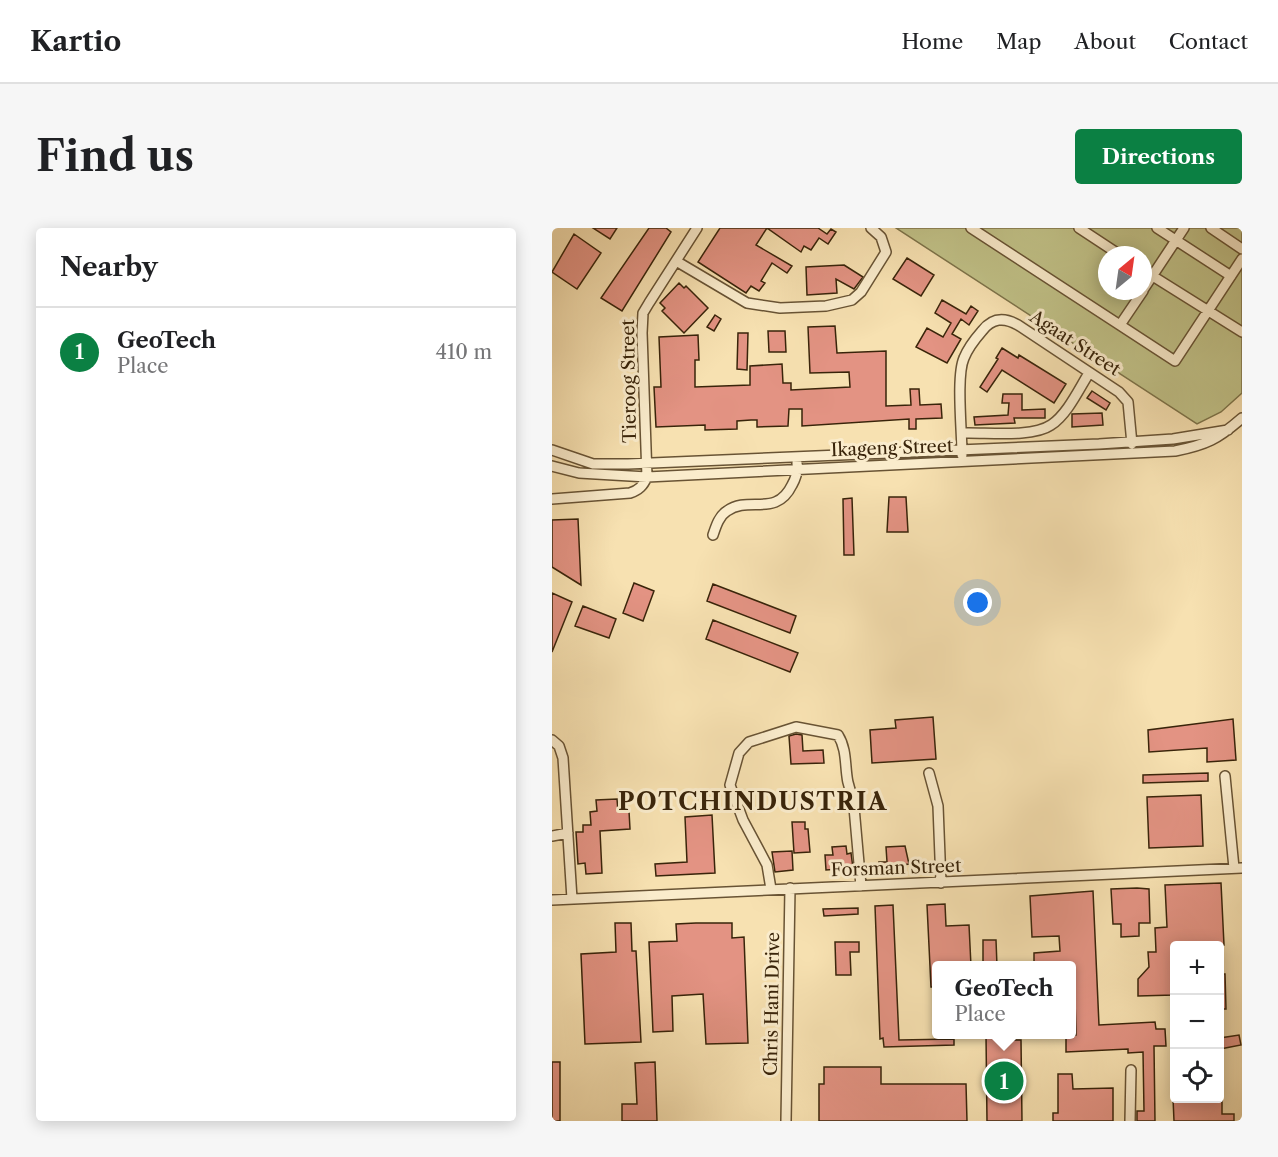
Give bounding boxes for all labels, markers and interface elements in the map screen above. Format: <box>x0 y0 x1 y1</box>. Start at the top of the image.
text: Kartio <box>30 24 121 58</box>
text: Home <box>902 29 963 54</box>
text: Map <box>996 29 1041 54</box>
text: About <box>1074 29 1136 54</box>
text: Contact <box>1169 29 1248 54</box>
button: Directions <box>1075 129 1242 184</box>
text: Find us <box>36 130 194 182</box>
north arrow <box>1098 246 1152 300</box>
text: Nearby <box>60 251 158 283</box>
street label: Agaat Street <box>1025 305 1125 381</box>
street label: Tieroog Street <box>617 318 641 443</box>
text: GeoTech <box>117 327 216 354</box>
text: 1 <box>75 340 84 364</box>
text: 410 m <box>435 340 492 364</box>
text: Place <box>117 354 168 378</box>
street label: Ikageng Street <box>830 435 954 461</box>
your location <box>963 588 992 617</box>
district label: POTCHINDUSTRIA <box>618 787 888 816</box>
street label: Forsman Street <box>830 855 962 881</box>
street label: Chris Hani Drive <box>760 932 784 1076</box>
map controls <box>1170 941 1224 1103</box>
button: + <box>1170 941 1224 995</box>
popup <box>932 961 1076 1039</box>
text: GeoTech <box>954 975 1054 1002</box>
button: − <box>1170 995 1224 1049</box>
text: Place <box>954 1002 1006 1026</box>
button: locate <box>1170 1049 1224 1103</box>
pin: 1 <box>984 1058 1024 1104</box>

